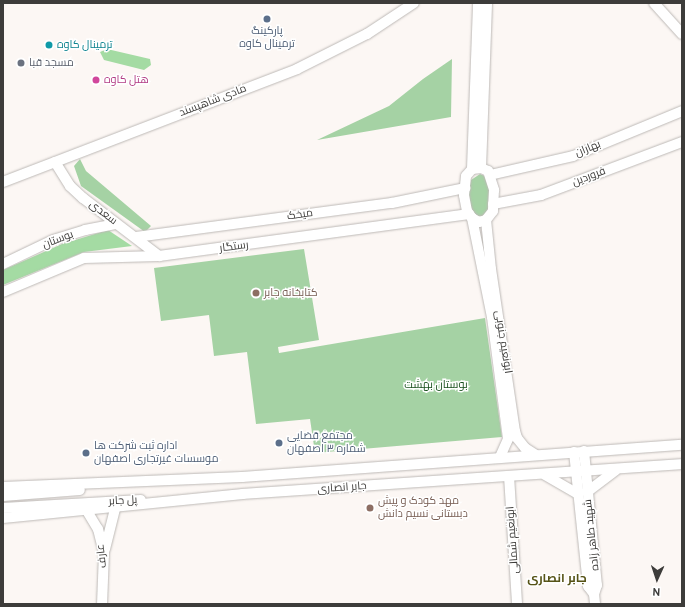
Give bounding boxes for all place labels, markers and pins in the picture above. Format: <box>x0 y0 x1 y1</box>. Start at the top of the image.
marker: پارکینگ ترمینال کاوه <box>262 14 272 24</box>
place label: پارکینگ ترمینال کاوه <box>239 25 295 51</box>
place label: ترمینال کاوه <box>57 38 112 52</box>
marker: ترمینال کاوه <box>44 40 54 50</box>
place label: مسجد قبا <box>29 56 74 70</box>
marker: مسجد قبا <box>16 58 26 68</box>
place label: هتل کاوه <box>104 73 149 87</box>
marker: هتل کاوه <box>91 75 101 85</box>
place label: کتابخانه جابر <box>264 286 318 300</box>
marker: کتابخانه جابر <box>251 288 261 298</box>
place label: مجتمع قضایی شماره ۳ اصفهان <box>287 430 366 456</box>
marker: مجتمع قضایی شماره ۳ اصفهان <box>274 438 284 448</box>
place label: اداره ثبت شرکت ها موسسات غیرتجاری اصفهان <box>94 440 219 466</box>
marker: اداره ثبت شرکت ها موسسات غیرتجاری اصفهان <box>81 448 91 458</box>
place label: مهد کودک و پیش دبستانی نسیم دانش <box>378 495 468 521</box>
marker: مهد کودک و پیش دبستانی نسیم دانش <box>365 503 375 513</box>

